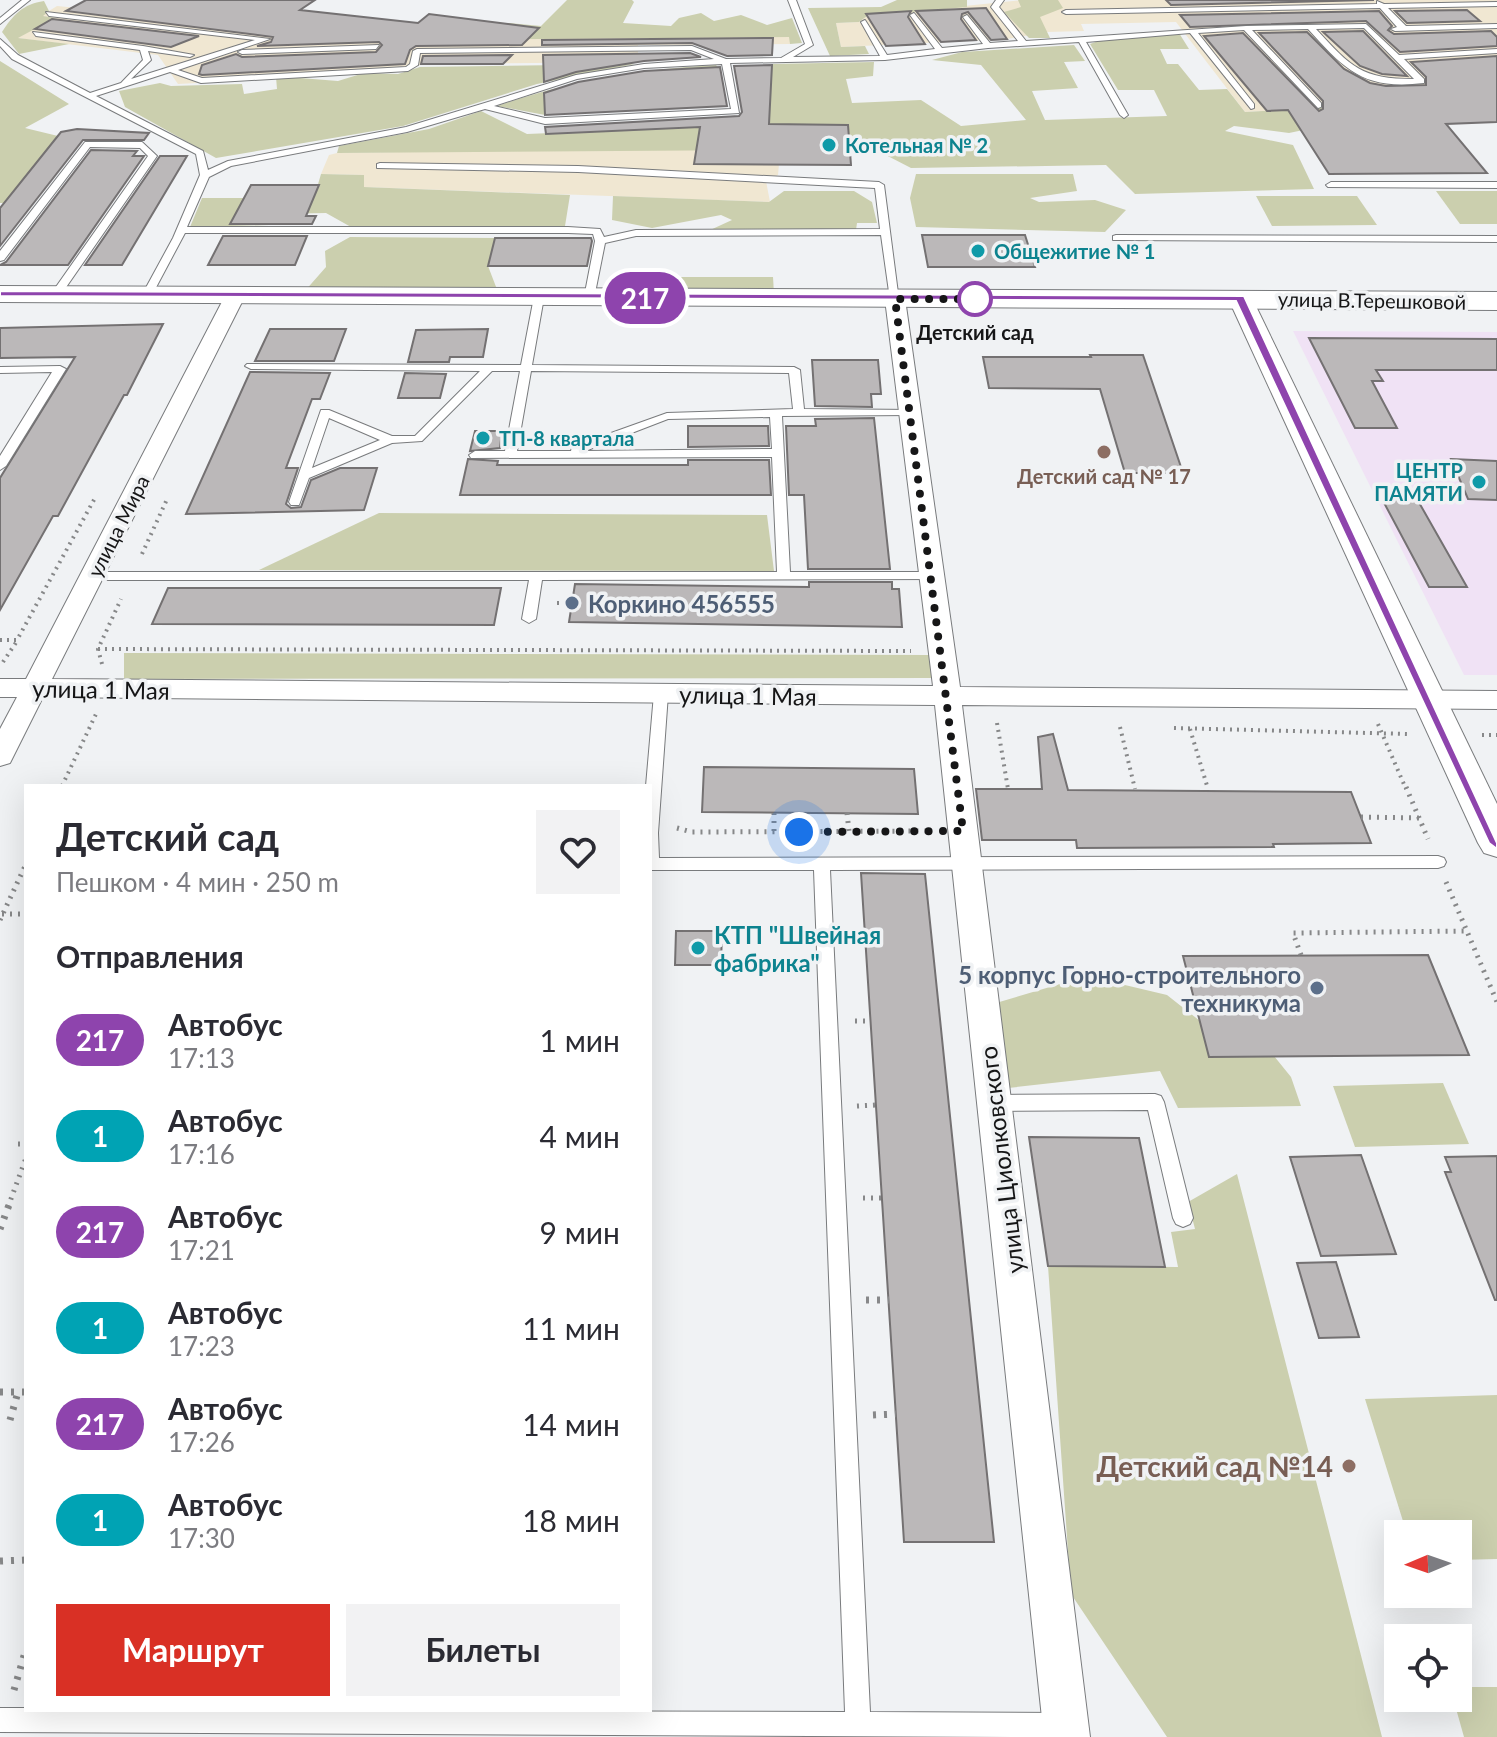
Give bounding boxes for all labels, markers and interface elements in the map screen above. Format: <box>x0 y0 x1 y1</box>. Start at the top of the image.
place label: Котельная № 2 <box>845 133 988 157</box>
marker: Котельная № 2 <box>820 136 838 154</box>
place label: Общежитие № 1 <box>994 239 1155 263</box>
marker: Общежитие № 1 <box>969 242 987 260</box>
line badge: 217 <box>599 272 691 324</box>
text: 217 <box>621 281 669 315</box>
marker: Детский сад <box>958 282 992 316</box>
street label: улица В.Терешковой <box>1278 286 1466 314</box>
place label: Детский сад <box>916 320 1034 344</box>
place label: ТП-8 квартала <box>499 426 635 450</box>
marker: ТП-8 квартала <box>474 429 492 447</box>
marker: Детский сад № 17 <box>1095 443 1113 461</box>
place label: ЦЕНТР ПАМЯТИ <box>1374 458 1463 505</box>
place label: Детский сад № 17 <box>1017 464 1191 488</box>
street label: улица Мира <box>82 471 154 581</box>
marker: ЦЕНТР ПАМЯТИ <box>1470 473 1488 491</box>
place label: Коркино 456555 <box>588 589 775 618</box>
marker: Коркино 456555 <box>563 594 581 612</box>
street label: улица 1 Мая <box>32 673 170 705</box>
street label: улица 1 Мая <box>679 679 817 711</box>
button: heart <box>536 810 620 894</box>
your location <box>779 812 819 852</box>
text: Детский сад <box>56 813 279 859</box>
text: Пешком · 4 мин · 250 m <box>56 866 339 898</box>
place label: КТП "Швейная фабрика" <box>714 920 881 977</box>
text: Отправления <box>56 938 244 974</box>
marker: КТП "Швейная фабрика" <box>689 939 707 957</box>
place label: 5 корпус Горно-строительного техникума <box>958 960 1301 1017</box>
marker: 5 корпус Горно-строительного техникума <box>1308 979 1326 997</box>
text: Автобус <box>168 1006 283 1042</box>
text: 1 мин <box>540 1022 620 1058</box>
text: 217 <box>76 1023 124 1057</box>
text: 17:13 <box>168 1042 235 1074</box>
street label: улица Циолковского <box>973 1045 1029 1275</box>
text: Автобус <box>168 1102 283 1138</box>
text: 4 мин <box>540 1118 620 1154</box>
text: 1 <box>92 1119 108 1153</box>
text: 17:16 <box>168 1138 235 1170</box>
text: Автобус <box>168 1198 283 1234</box>
text: 9 мин <box>540 1214 620 1250</box>
text: 217 <box>76 1215 124 1249</box>
text: 17:21 <box>168 1234 235 1266</box>
text: Автобус <box>168 1294 283 1330</box>
text: 11 мин <box>522 1310 620 1346</box>
text: 1 <box>92 1311 108 1345</box>
text: 17:23 <box>168 1330 235 1362</box>
text: Автобус <box>168 1390 283 1426</box>
text: 14 мин <box>522 1406 620 1442</box>
text: 217 <box>76 1407 124 1441</box>
text: 17:26 <box>168 1426 235 1458</box>
place label: Детский сад №14 <box>1096 1449 1333 1483</box>
marker: Детский сад №14 <box>1340 1457 1358 1475</box>
text: Автобус <box>168 1486 283 1522</box>
text: 18 мин <box>522 1502 620 1538</box>
text: 1 <box>92 1503 108 1537</box>
north arrow <box>1384 1520 1472 1608</box>
map controls <box>1384 1520 1472 1712</box>
text: 17:30 <box>168 1522 235 1554</box>
button: Маршрут <box>56 1604 330 1696</box>
button: Билеты <box>346 1604 620 1696</box>
button: locate <box>1384 1624 1472 1712</box>

